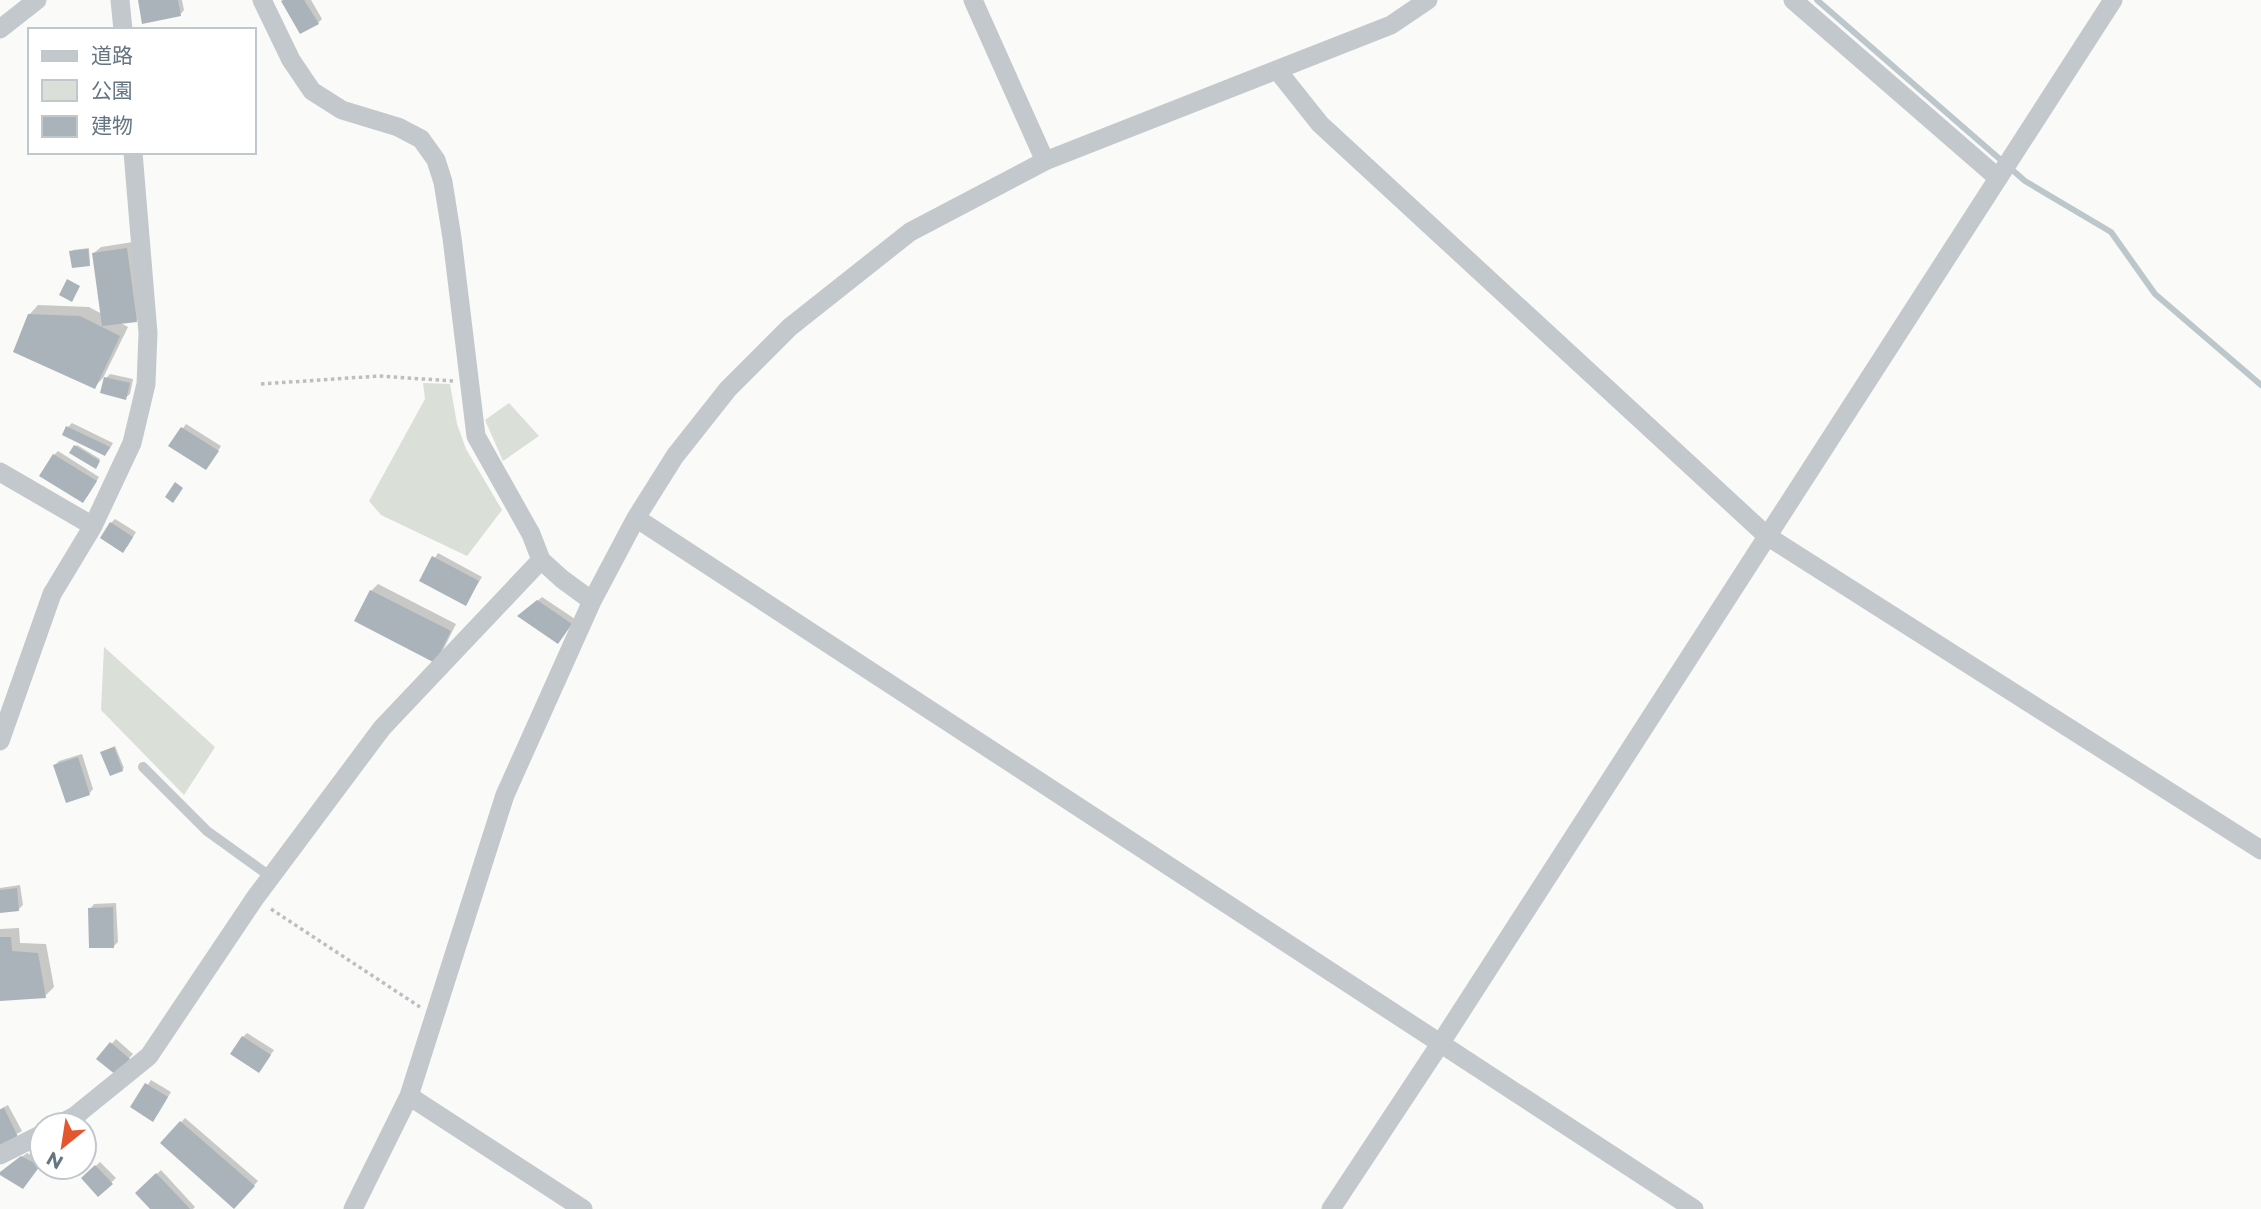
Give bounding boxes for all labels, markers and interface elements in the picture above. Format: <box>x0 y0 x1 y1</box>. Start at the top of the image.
legend <box>28 28 256 154</box>
text: 道路 <box>91 43 133 68</box>
text: 公園 <box>91 78 133 103</box>
text: 建物 <box>91 113 133 138</box>
north arrow <box>28 1111 98 1181</box>
text: N <box>42 1146 67 1174</box>

